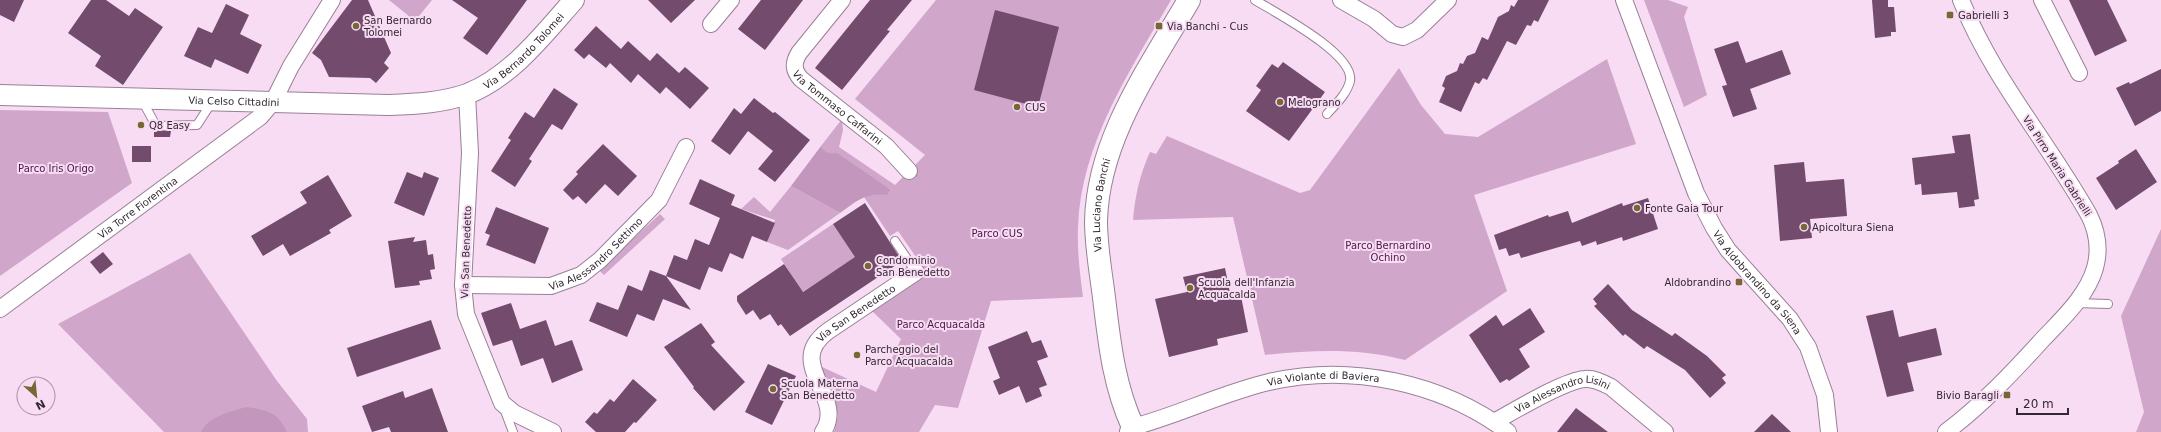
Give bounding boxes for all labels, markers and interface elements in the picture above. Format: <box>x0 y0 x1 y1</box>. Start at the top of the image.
marker: Gabrielli 3 <box>1945 10 1955 20</box>
place label: Gabrielli 3 <box>1958 10 2009 21</box>
street label: Via Bernardo Tolomei <box>481 11 566 91</box>
place label: San Bernardo Tolomei <box>363 15 432 38</box>
marker: San Bernardo Tolomei <box>351 21 361 31</box>
marker: Via Banchi - Cus <box>1154 21 1164 31</box>
place label: Via Banchi - Cus <box>1167 21 1248 32</box>
street label: Via Tommaso Caffarini <box>791 68 885 147</box>
street label: Via Celso Cittadini <box>188 94 280 108</box>
marker: Melograno <box>1275 97 1285 107</box>
place label: Melograno <box>1288 97 1341 108</box>
marker: CUS <box>1012 102 1022 112</box>
place label: CUS <box>1025 102 1046 113</box>
street label: Via Pirro Maria Gabrielli <box>2021 114 2093 218</box>
marker: Q8 Easy <box>136 120 146 130</box>
place label: Q8 Easy <box>149 120 190 131</box>
street label: Via Luciano Banchi <box>1090 157 1112 252</box>
park label: Parco Iris Origo <box>18 163 94 174</box>
street label: Via Torre Fiorentina <box>96 174 179 240</box>
marker: Fonte Gaia Tour <box>1632 203 1642 213</box>
place label: Fonte Gaia Tour <box>1645 203 1724 214</box>
street label: Via San Benedetto <box>459 206 473 298</box>
street label: Via Alessandro Settimo <box>547 215 644 292</box>
marker: Apicoltura Siena <box>1799 222 1809 232</box>
place label: Apicoltura Siena <box>1812 222 1894 233</box>
park label: Parco CUS <box>971 228 1023 239</box>
street label: Via Aldobrandino da Siena <box>1711 228 1804 336</box>
park label: Parco Bernardino Ochino <box>1345 240 1431 263</box>
place label: Condominio San Benedetto <box>876 255 950 278</box>
marker: Condominio San Benedetto <box>863 261 873 271</box>
place label: Scuola dell'Infanzia Acquacalda <box>1198 277 1295 300</box>
place label: Aldobrandino <box>1664 277 1731 288</box>
marker: Aldobrandino <box>1734 277 1744 287</box>
street label: Via San Benedetto <box>814 282 897 344</box>
marker: Scuola dell'Infanzia Acquacalda <box>1185 283 1195 293</box>
park label: Parco Acquacalda <box>897 319 985 330</box>
place label: Parcheggio del Parco Acquacalda <box>865 344 953 367</box>
marker: Parcheggio del Parco Acquacalda <box>852 350 862 360</box>
street label: Via Violante di Baviera <box>1266 369 1380 388</box>
street label: Via Alessandro Lisini <box>1513 373 1612 415</box>
north arrow <box>16 376 56 416</box>
place label: Scuola Materna San Benedetto <box>781 378 859 401</box>
marker: Scuola Materna San Benedetto <box>768 384 778 394</box>
place label: Bivio Baragli <box>1936 390 1999 401</box>
marker: Bivio Baragli <box>2002 390 2012 400</box>
scale bar <box>2017 390 2068 416</box>
text: N <box>33 397 47 412</box>
text: 20 m <box>2023 397 2054 411</box>

